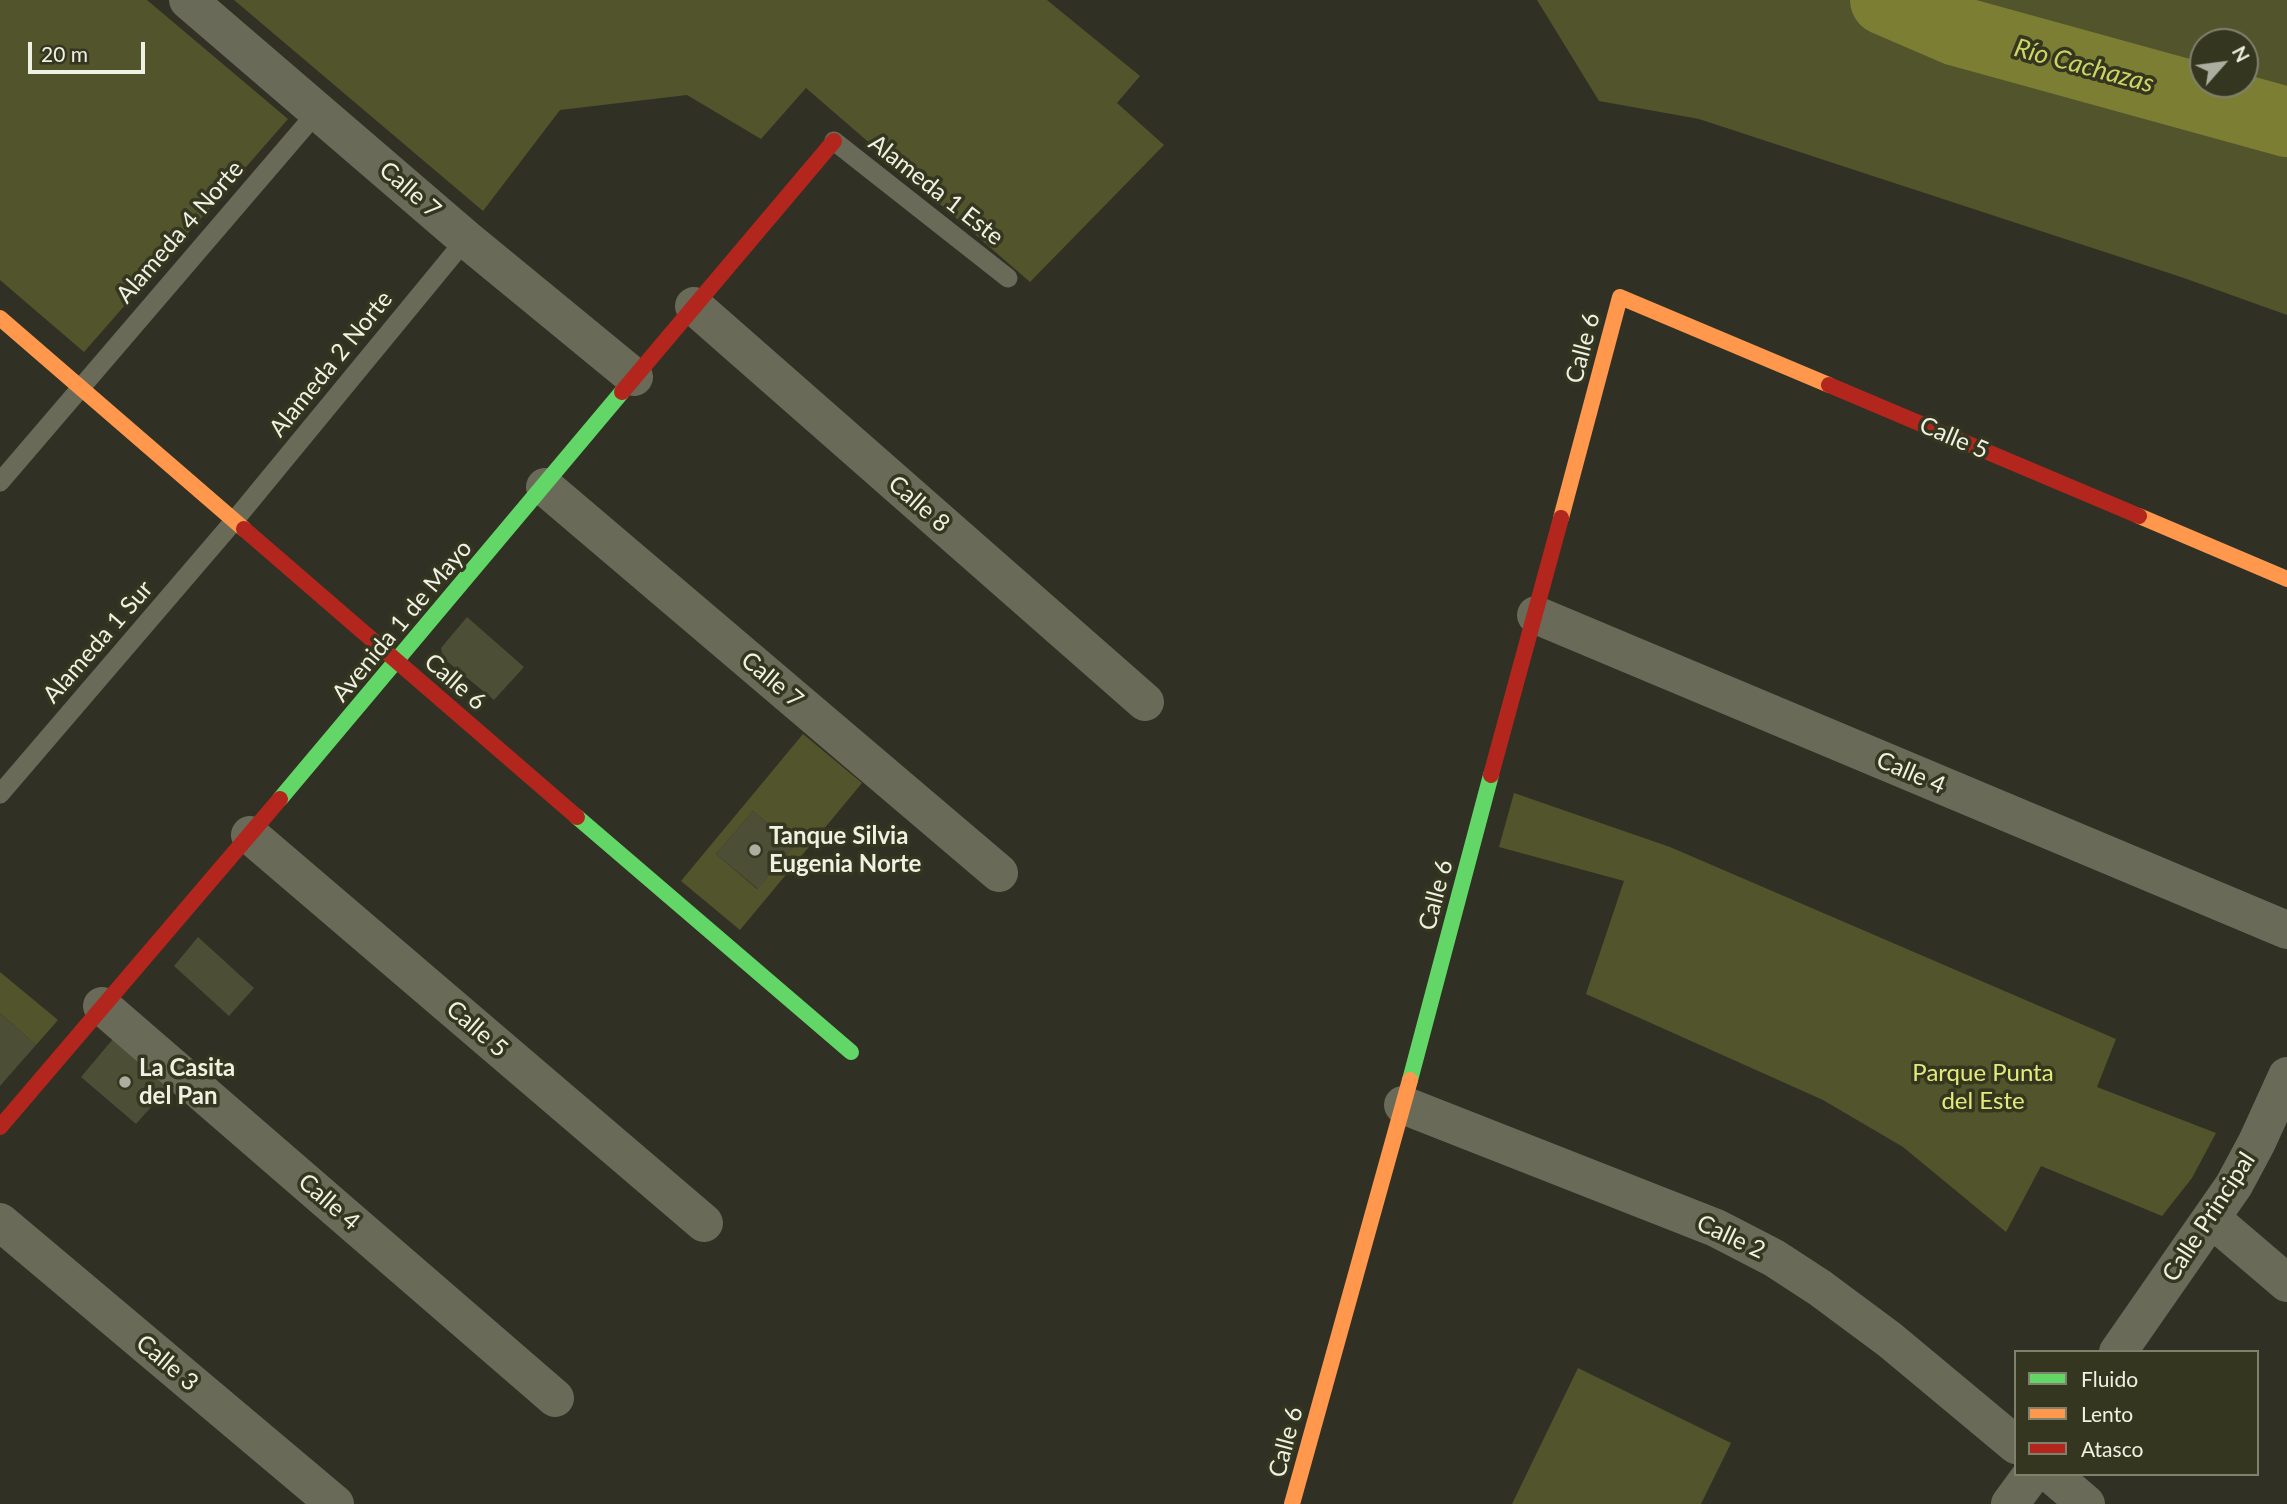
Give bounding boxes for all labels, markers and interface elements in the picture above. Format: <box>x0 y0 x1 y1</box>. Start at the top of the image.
scale bar <box>32 28 149 72</box>
north arrow <box>2189 28 2259 98</box>
water label: Río Cachazas <box>2011 32 2157 100</box>
text: 20 m <box>41 41 88 66</box>
text: N <box>2228 42 2255 66</box>
street label: Alameda 1 Este <box>863 128 1009 252</box>
street label: Alameda 4 Norte <box>110 155 250 309</box>
street label: Calle 7 <box>373 156 447 224</box>
street label: Alameda 2 Norte <box>263 285 399 443</box>
street label: Calle 6 <box>1560 309 1606 387</box>
street label: Calle 5 <box>1915 411 1993 465</box>
street label: Calle 8 <box>882 470 956 538</box>
street label: Avenida 1 de Mayo <box>326 534 478 708</box>
street label: Alameda 1 Sur <box>37 575 159 709</box>
street label: Calle 7 <box>735 646 809 714</box>
street label: Calle 6 <box>418 648 492 716</box>
street label: Calle 4 <box>1872 746 1950 800</box>
place label: Tanque Silvia Eugenia Norte <box>769 822 921 878</box>
marker: Tanque Silvia Eugenia Norte <box>747 842 763 858</box>
street label: Calle 6 <box>1413 856 1459 934</box>
street label: Calle 5 <box>440 995 514 1063</box>
place label: La Casita del Pan <box>139 1054 235 1110</box>
park label: Parque Punta del Este <box>1912 1059 2054 1115</box>
marker: La Casita del Pan <box>117 1074 133 1090</box>
street label: Calle Principal <box>2157 1147 2261 1287</box>
street label: Calle 4 <box>292 1168 366 1236</box>
street label: Calle 2 <box>1692 1209 1770 1265</box>
street label: Calle 3 <box>130 1329 204 1397</box>
legend <box>2014 1350 2259 1476</box>
text: Fluido <box>2081 1366 2138 1391</box>
text: Lento <box>2081 1401 2133 1426</box>
street label: Calle 6 <box>1263 1403 1309 1481</box>
text: Atasco <box>2081 1436 2143 1461</box>

